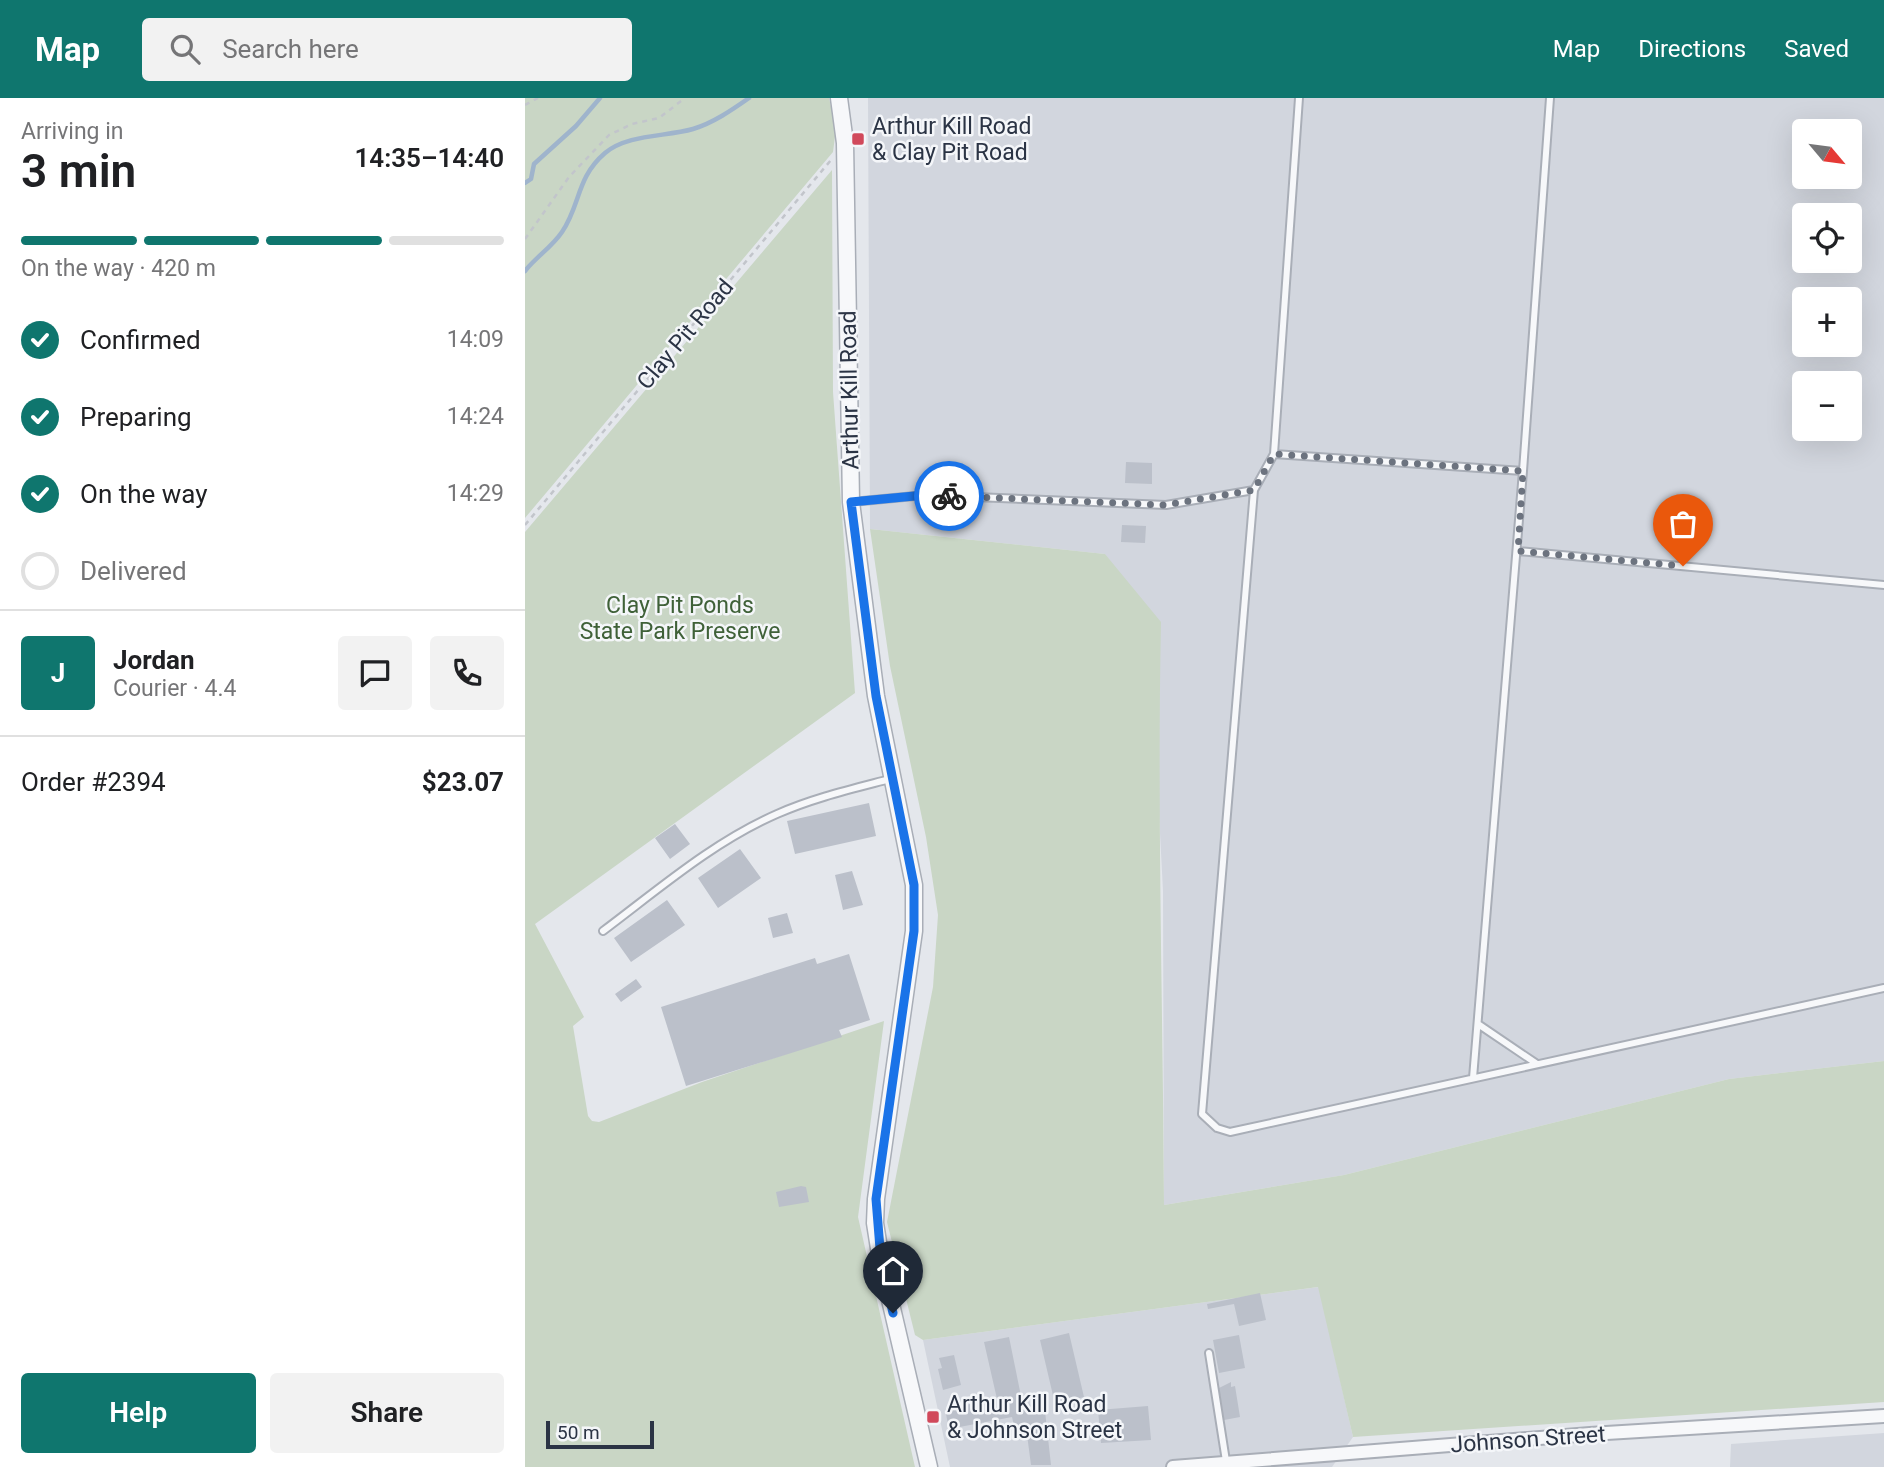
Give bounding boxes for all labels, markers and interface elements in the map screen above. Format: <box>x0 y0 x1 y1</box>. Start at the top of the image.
search box <box>142 18 632 81</box>
text: Map <box>35 30 100 69</box>
icon: search <box>166 30 204 68</box>
text: Search here <box>222 34 359 64</box>
text: Map <box>1553 35 1600 63</box>
text: Directions <box>1638 35 1746 63</box>
text: Saved <box>1784 35 1849 63</box>
place label: Arthur Kill Road & Clay Pit Road <box>872 113 1031 166</box>
text: Arriving in <box>21 118 124 145</box>
north arrow <box>1792 119 1862 189</box>
map controls <box>1792 119 1862 441</box>
marker: Arthur Kill Road & Clay Pit Road <box>850 131 866 147</box>
text: 14:35–14:40 <box>354 143 504 173</box>
text: 3 min <box>21 144 136 198</box>
button: locate <box>1792 203 1862 273</box>
text: On the way · 420 m <box>21 255 216 282</box>
street label: Clay Pit Road <box>631 274 739 395</box>
button: + <box>1792 287 1862 357</box>
street label: Arthur Kill Road <box>835 310 864 470</box>
icon: check <box>21 321 59 359</box>
text: Confirmed <box>80 325 201 355</box>
text: 14:09 <box>447 326 504 353</box>
button: − <box>1792 371 1862 441</box>
icon: check <box>21 398 59 436</box>
text: Preparing <box>80 402 192 432</box>
text: 14:24 <box>447 403 504 430</box>
courier <box>914 461 984 531</box>
icon: check <box>21 475 59 513</box>
icon: bike <box>930 477 968 515</box>
text: On the way <box>80 479 208 509</box>
text: 14:29 <box>447 480 504 507</box>
pin <box>1653 494 1713 566</box>
icon: bag <box>1664 505 1702 543</box>
text: Delivered <box>80 556 187 586</box>
park label: Clay Pit Ponds State Park Preserve <box>580 592 780 645</box>
button: chat <box>338 636 412 710</box>
button: phone <box>430 636 504 710</box>
text: Jordan <box>113 645 195 675</box>
text: J <box>51 658 65 688</box>
text: Courier · 4.4 <box>113 675 236 702</box>
text: Order #2394 <box>21 767 166 797</box>
text: $23.07 <box>422 767 504 797</box>
pin <box>863 1241 923 1313</box>
icon: home <box>874 1252 912 1290</box>
button: Help <box>21 1373 256 1453</box>
button: Share <box>270 1373 504 1453</box>
place label: Arthur Kill Road & Johnson Street <box>947 1391 1122 1444</box>
marker: Arthur Kill Road & Johnson Street <box>925 1409 941 1425</box>
scale bar <box>546 1418 655 1450</box>
text: 50 m <box>557 1421 600 1444</box>
street label: Johnson Street <box>1450 1421 1606 1458</box>

